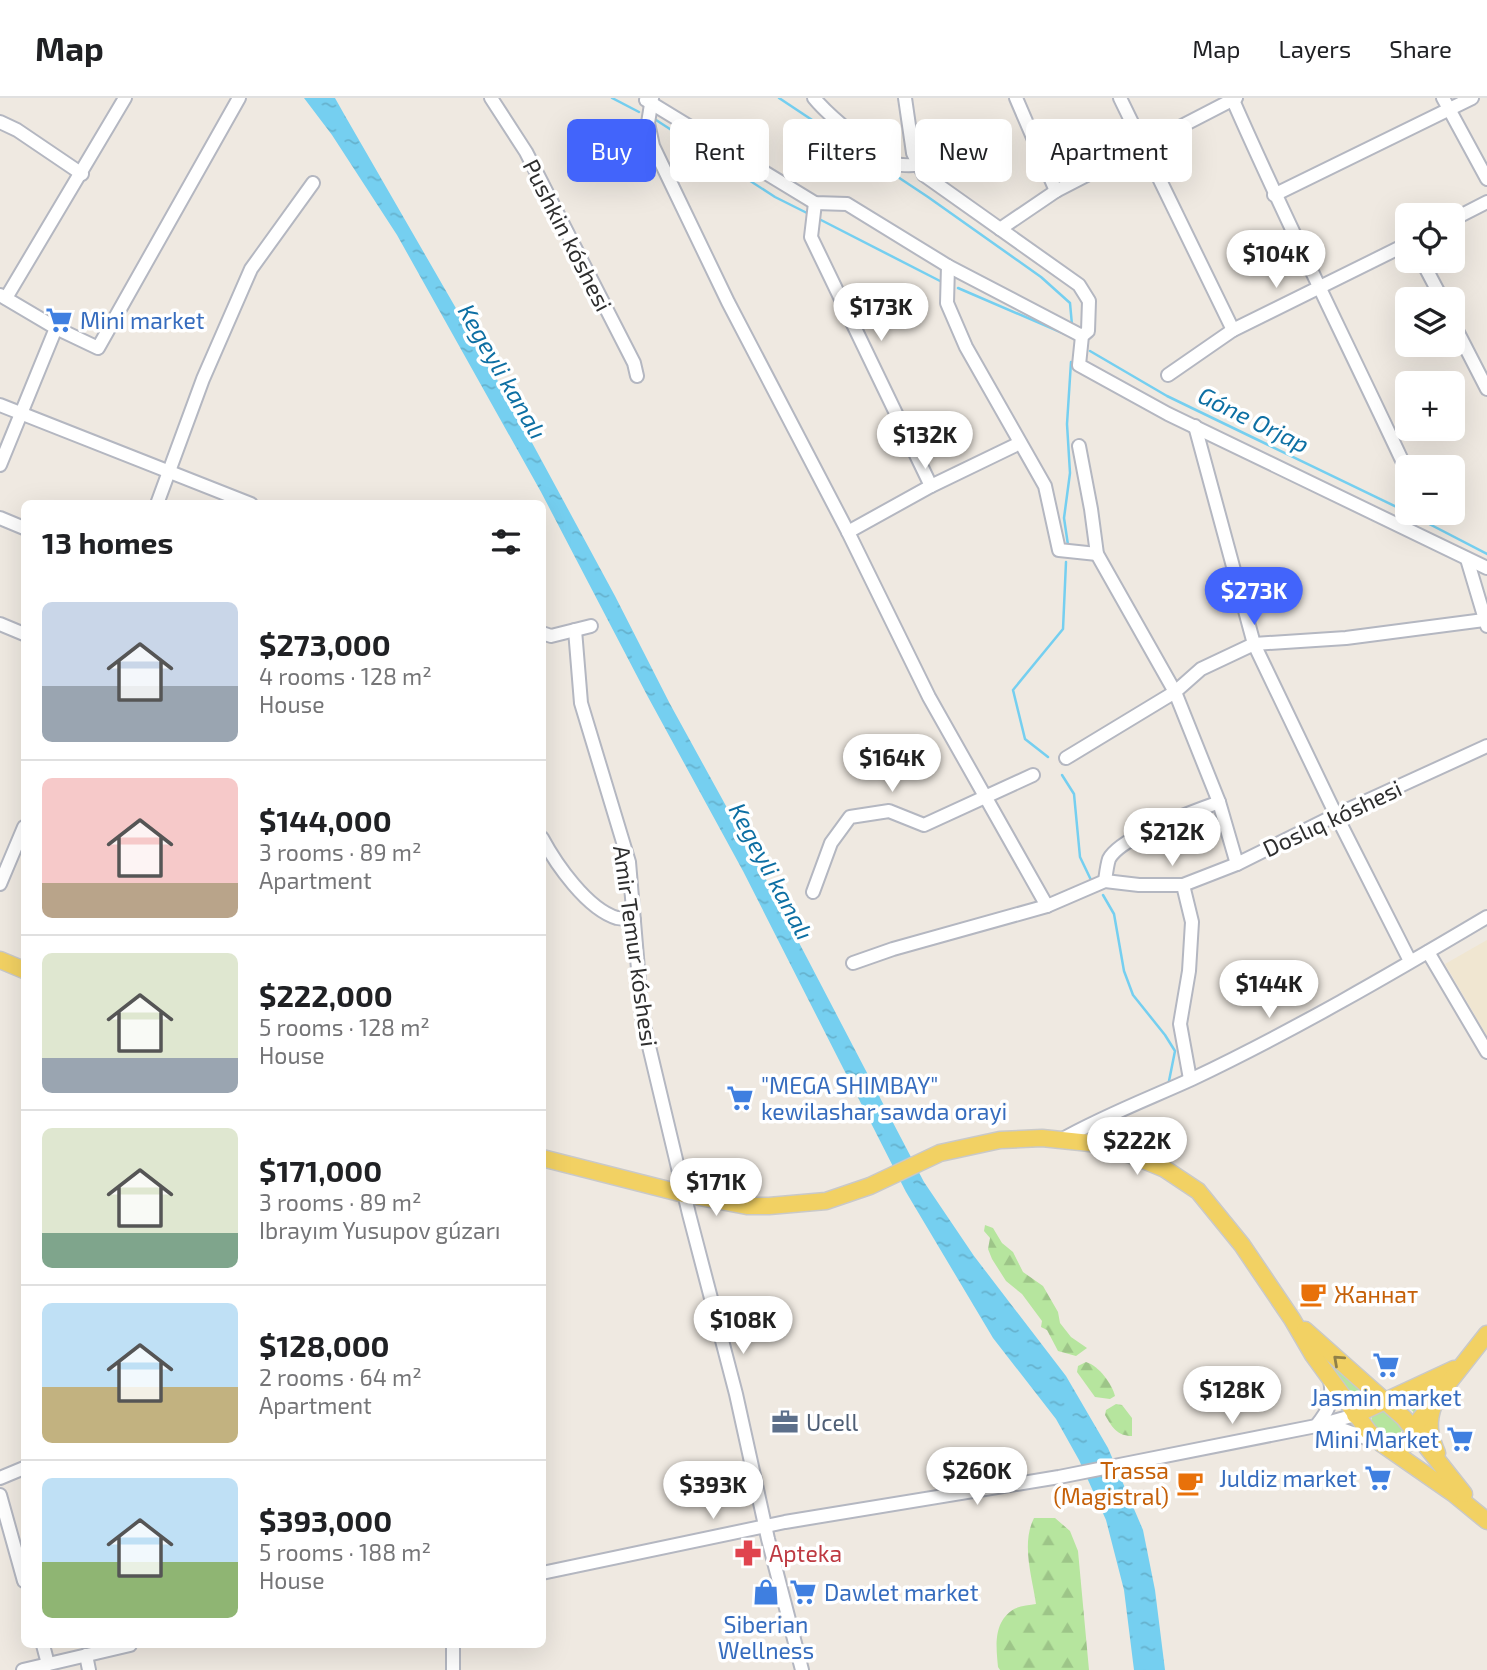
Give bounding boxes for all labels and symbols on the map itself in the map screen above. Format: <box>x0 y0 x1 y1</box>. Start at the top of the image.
street label: Pushkin kóshesi <box>518 154 618 316</box>
pin: $104K <box>1227 230 1325 290</box>
pin: $173K <box>832 284 930 343</box>
water label: Kegeyli kanalı <box>453 298 553 444</box>
supermarket icon: Mini market <box>44 305 74 335</box>
place label: Mini market <box>80 306 205 334</box>
water label: Góne Orjap <box>1194 380 1314 458</box>
pin: $132K <box>876 412 974 471</box>
pin: $273K <box>1205 568 1303 627</box>
pin: $164K <box>843 734 941 794</box>
street label: Doslıq kóshesi <box>1258 774 1406 862</box>
water label: Kegeyli kanalı <box>724 797 820 945</box>
pin: $212K <box>1123 808 1221 868</box>
street label: Amir Temur kóshesi <box>608 844 664 1048</box>
pin: $144K <box>1220 960 1318 1020</box>
place label: "MEGA SHIMBAY" kewilashar sawda orayi <box>761 1071 1007 1125</box>
supermarket icon: "MEGA SHIMBAY" kewilashar sawda orayi <box>725 1083 755 1113</box>
pin: $222K <box>1088 1118 1186 1177</box>
pin: $171K <box>667 1158 765 1218</box>
cafe icon: Жаннат <box>1298 1279 1328 1309</box>
place label: Жаннат <box>1334 1280 1418 1308</box>
pin: $108K <box>694 1296 792 1356</box>
supermarket icon: Jasmin market <box>1371 1350 1401 1380</box>
one-way arrow <box>1333 1356 1346 1368</box>
pin: $128K <box>1183 1366 1281 1426</box>
place label: Jasmin market <box>1311 1383 1462 1411</box>
office icon: Ucell <box>770 1407 800 1437</box>
place label: Ucell <box>806 1408 859 1436</box>
supermarket icon: Mini Market <box>1445 1424 1475 1454</box>
place label: Mini Market <box>1314 1425 1439 1453</box>
pin: $260K <box>928 1448 1026 1507</box>
place label: Trassa (Magistral) <box>1053 1456 1169 1510</box>
pin: $393K <box>664 1462 762 1521</box>
supermarket icon: Juldiz market <box>1363 1463 1393 1493</box>
place label: Juldiz market <box>1219 1464 1357 1492</box>
cafe icon: Trassa (Magistral) <box>1175 1468 1205 1498</box>
pharmacy icon: Apteka <box>733 1538 763 1568</box>
place label: Apteka <box>769 1539 842 1567</box>
shop icon: Siberian Wellness <box>751 1577 781 1607</box>
supermarket icon: Dawlet market <box>788 1577 818 1607</box>
place label: Dawlet market <box>824 1578 979 1606</box>
place label: Siberian Wellness <box>718 1610 814 1664</box>

